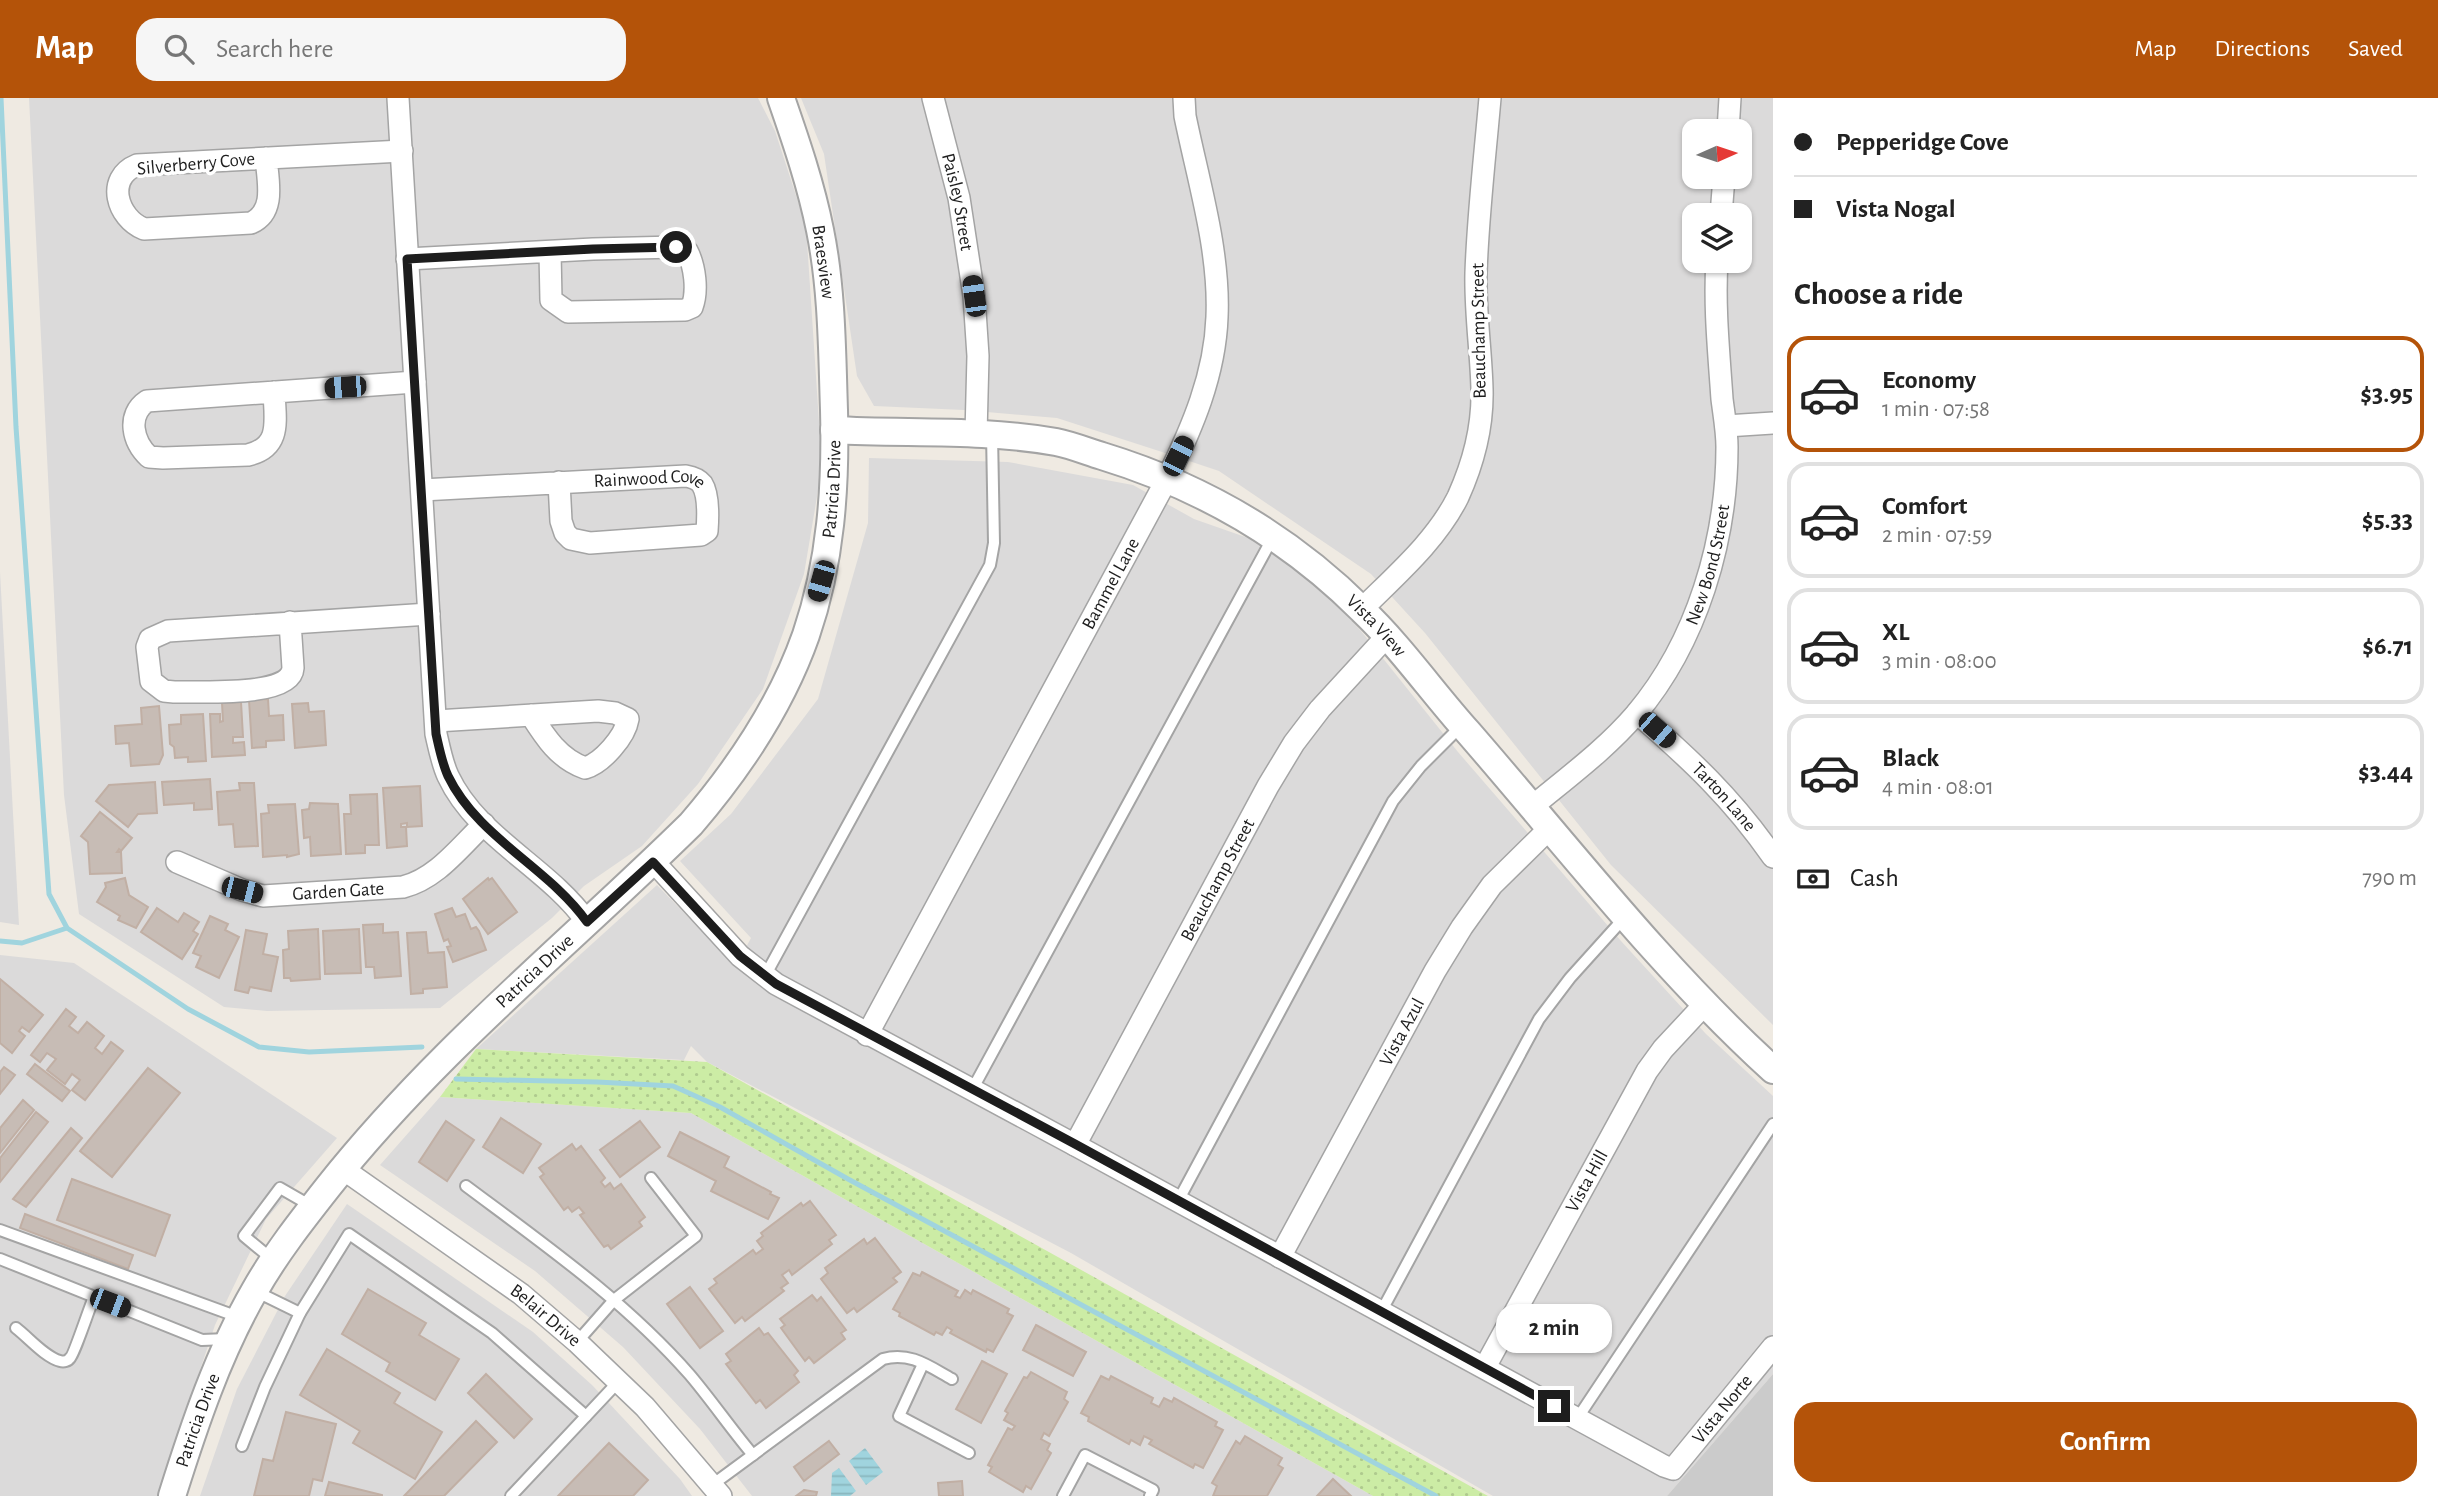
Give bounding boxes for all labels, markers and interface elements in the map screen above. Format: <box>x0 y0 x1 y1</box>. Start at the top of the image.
search box <box>136 18 626 81</box>
icon: search <box>160 30 198 68</box>
text: Map <box>35 32 94 65</box>
text: Search here <box>216 36 334 62</box>
text: Map <box>2134 37 2176 61</box>
text: Directions <box>2214 37 2310 61</box>
text: Saved <box>2348 37 2403 61</box>
north arrow <box>1682 119 1752 189</box>
map controls <box>1682 119 1752 273</box>
text: Pepperidge Cove <box>1836 129 2009 155</box>
street label: Silverberry Cove <box>136 149 256 179</box>
street label: Paisley Street <box>938 151 976 252</box>
text: Vista Nogal <box>1836 196 1956 222</box>
button: layers <box>1682 203 1752 273</box>
street label: Braesview <box>808 224 838 300</box>
route start <box>660 231 692 263</box>
street label: Beauchamp Street <box>1468 263 1490 399</box>
car <box>961 274 988 318</box>
text: Choose a ride <box>1794 278 1963 310</box>
icon: car <box>1798 363 1861 426</box>
text: Economy <box>1882 367 1976 393</box>
car <box>324 375 367 399</box>
text: $3.95 <box>2360 381 2413 407</box>
text: 1 min · 07:58 <box>1882 398 1990 421</box>
car <box>1160 433 1197 479</box>
street label: Patricia Drive <box>819 440 844 539</box>
street label: Rainwood Cove <box>593 466 710 492</box>
icon: car <box>1798 489 1861 552</box>
text: Comfort <box>1882 493 1967 519</box>
street label: New Bond Street <box>1682 503 1733 628</box>
text: $5.33 <box>2362 507 2413 533</box>
text: 2 min · 07:59 <box>1882 524 1992 547</box>
street label: Bammel Lane <box>1078 535 1143 632</box>
car <box>806 558 837 604</box>
street label: Vista View <box>1343 591 1410 660</box>
icon: car <box>1798 615 1861 678</box>
text: XL <box>1882 619 1909 645</box>
text: $6.71 <box>2362 633 2413 659</box>
text: 3 min · 08:00 <box>1882 650 1997 673</box>
car <box>1635 708 1680 752</box>
icon: car <box>1798 741 1861 804</box>
text: Black <box>1882 745 1939 771</box>
street label: Tarton Lane <box>1688 759 1760 835</box>
text: $3.44 <box>2358 759 2413 785</box>
text: 4 min · 08:01 <box>1882 776 1994 799</box>
street label: Beauchamp Street <box>1177 816 1258 944</box>
icon: cash <box>1794 860 1832 898</box>
text: Cash <box>1850 865 1899 891</box>
text: 790 m <box>2362 867 2417 890</box>
car <box>220 875 265 905</box>
street label: Garden Gate <box>292 879 385 904</box>
street label: Patricia Drive <box>492 931 577 1012</box>
street label: Vista Azul <box>1376 995 1428 1069</box>
street label: Vista Hill <box>1562 1147 1611 1215</box>
street label: Belair Drive <box>507 1280 584 1350</box>
car <box>87 1286 134 1320</box>
callout: 2 min <box>1496 1304 1612 1354</box>
text: 2 min <box>1528 1317 1580 1340</box>
street label: Patricia Drive <box>172 1370 223 1470</box>
street label: Vista Norte <box>1689 1371 1756 1447</box>
route end <box>1538 1390 1570 1422</box>
button: Confirm <box>1794 1402 2417 1482</box>

